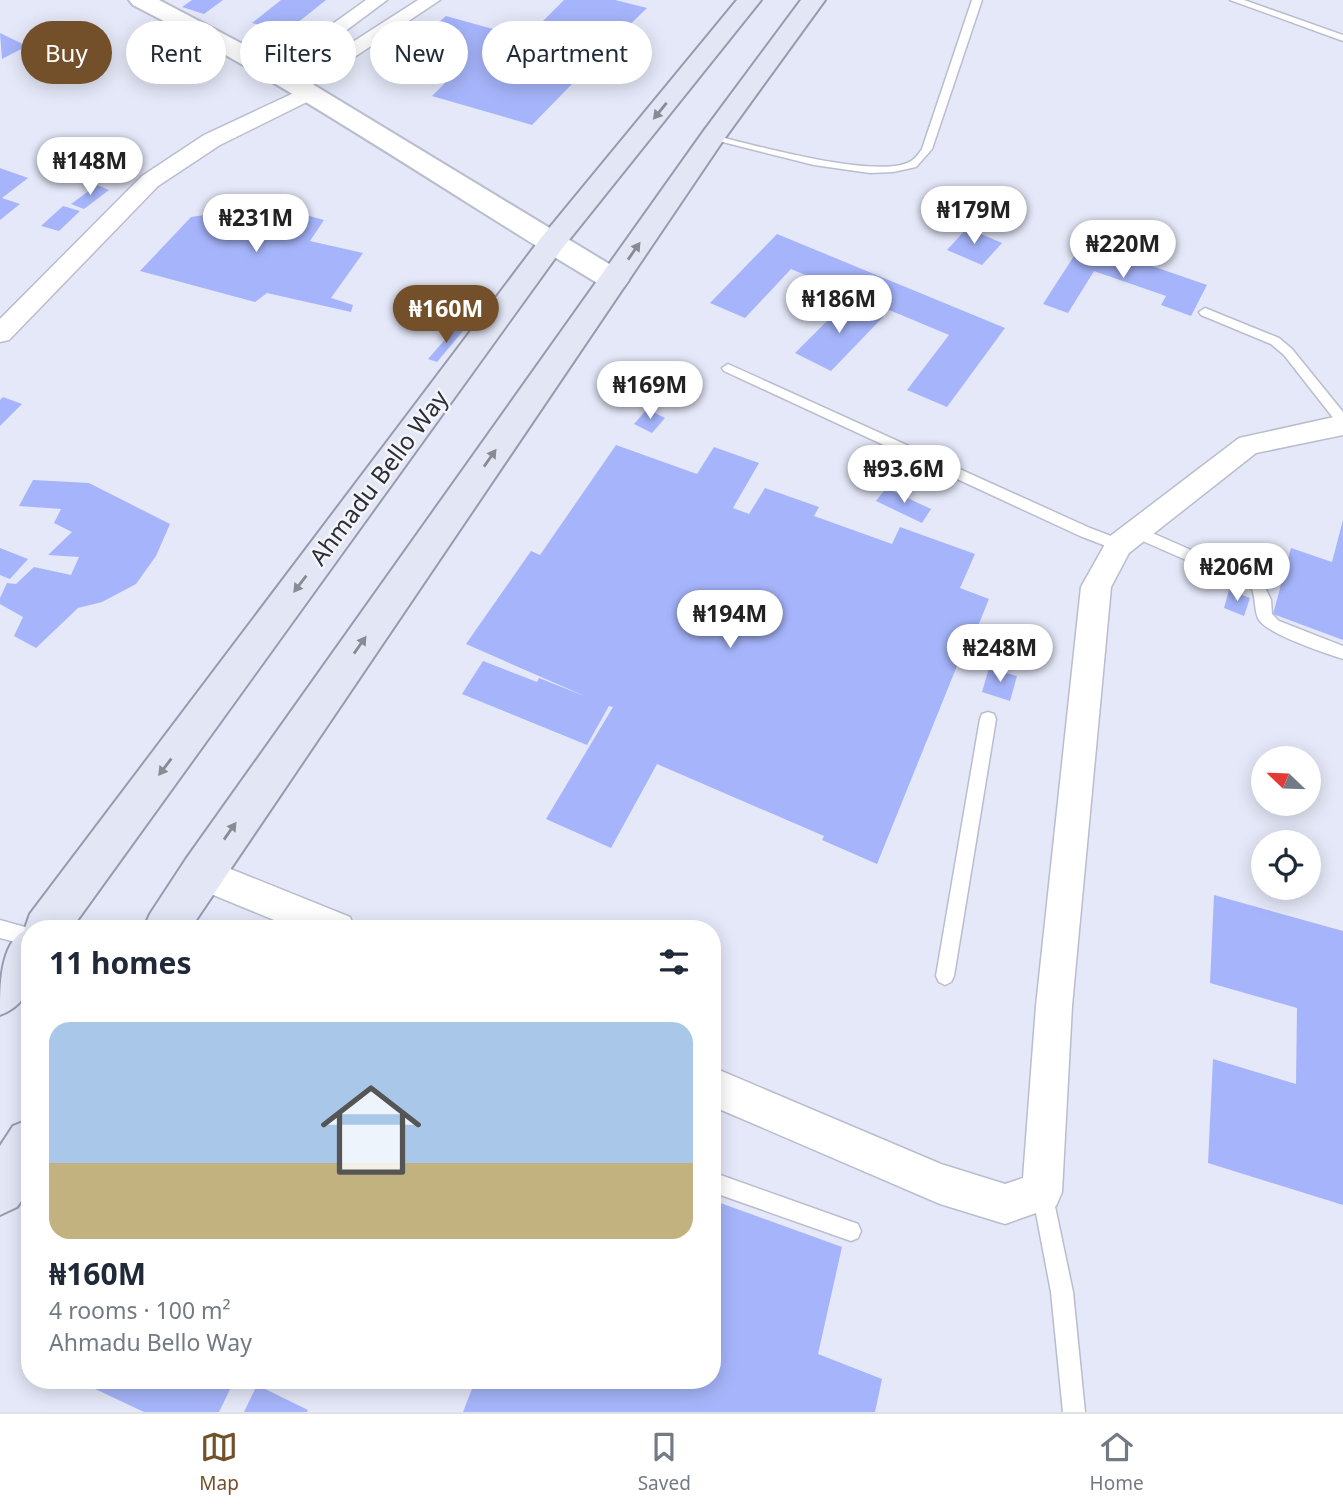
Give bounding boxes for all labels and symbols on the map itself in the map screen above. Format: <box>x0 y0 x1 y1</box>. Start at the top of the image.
one-way arrow <box>653 101 668 119</box>
pin: ₦148M <box>41 138 139 197</box>
pin: ₦179M <box>925 187 1023 246</box>
pin: ₦231M <box>207 194 305 254</box>
pin: ₦220M <box>1074 220 1172 280</box>
one-way arrow <box>627 242 641 260</box>
pin: ₦186M <box>790 276 888 335</box>
pin: ₦160M <box>397 286 495 345</box>
pin: ₦169M <box>601 362 699 421</box>
street label: Ahmadu Bello Way <box>301 382 455 572</box>
pin: ₦93.6M <box>847 446 961 505</box>
one-way arrow <box>483 449 497 467</box>
pin: ₦206M <box>1188 544 1286 603</box>
one-way arrow <box>294 575 308 593</box>
pin: ₦194M <box>681 590 779 650</box>
pin: ₦248M <box>951 624 1049 684</box>
one-way arrow <box>353 636 367 654</box>
north arrow <box>1251 746 1321 816</box>
one-way arrow <box>158 758 172 776</box>
one-way arrow <box>223 822 237 840</box>

